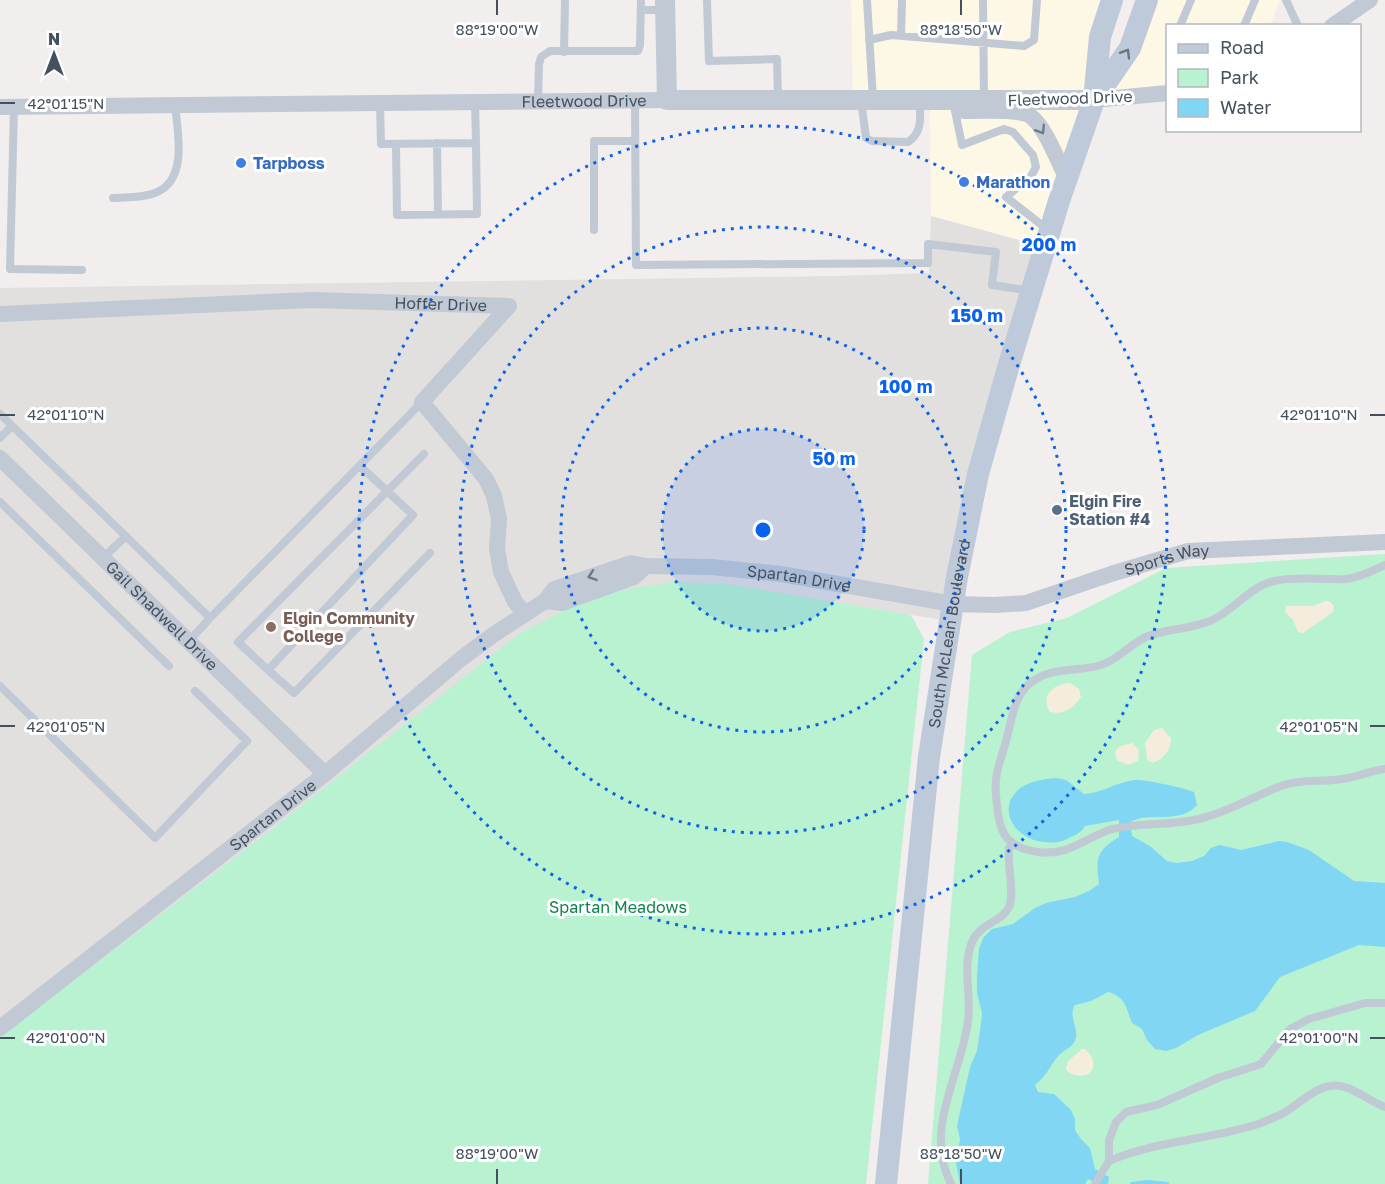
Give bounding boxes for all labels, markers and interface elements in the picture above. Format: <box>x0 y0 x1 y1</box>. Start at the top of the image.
text: 88°19'00"W <box>456 20 538 38</box>
text: 88°18'50"W <box>920 20 1002 38</box>
north arrow <box>24 24 84 84</box>
legend <box>1166 24 1361 132</box>
text: N <box>48 29 60 49</box>
text: Road <box>1220 36 1264 58</box>
one-way arrow <box>1119 49 1131 59</box>
text: Park <box>1220 66 1259 88</box>
street label: Fleetwood Drive <box>1007 86 1133 110</box>
street label: Fleetwood Drive <box>521 90 647 112</box>
text: 42°01'15"N <box>28 94 104 112</box>
text: Water <box>1220 96 1271 118</box>
one-way arrow <box>1033 124 1045 134</box>
place label: Tarpboss <box>253 153 325 173</box>
marker: Tarpboss <box>234 156 248 170</box>
place label: Marathon <box>976 172 1050 192</box>
marker: Marathon <box>957 175 971 189</box>
text: 200 m <box>1022 233 1076 255</box>
street label: Hoffer Drive <box>394 293 487 315</box>
text: 150 m <box>951 304 1003 326</box>
text: 100 m <box>880 375 932 397</box>
text: 42°01'10"N <box>27 405 105 423</box>
text: 42°01'10"N <box>1280 405 1358 423</box>
text: 50 m <box>813 447 855 469</box>
place label: Elgin Fire Station #4 <box>1069 491 1150 529</box>
marker: Elgin Fire Station #4 <box>1050 503 1064 517</box>
centre of rings <box>753 520 773 540</box>
street label: South McLean Boulevard <box>924 538 974 729</box>
street label: Sports Way <box>1122 540 1210 580</box>
street label: Gail Shadwell Drive <box>102 557 222 675</box>
street label: Spartan Drive <box>746 561 852 596</box>
one-way arrow <box>588 569 598 582</box>
place label: Elgin Community College <box>283 608 415 646</box>
marker: Elgin Community College <box>264 620 278 634</box>
text: 42°01'05"N <box>27 717 105 735</box>
text: 42°01'05"N <box>1280 717 1358 735</box>
street label: Spartan Drive <box>225 775 320 855</box>
park label: Spartan Meadows <box>549 897 687 917</box>
text: 42°01'00"N <box>26 1028 106 1046</box>
text: 42°01'00"N <box>1279 1028 1359 1046</box>
text: 88°19'00"W <box>456 1144 538 1162</box>
text: 88°18'50"W <box>920 1144 1002 1162</box>

